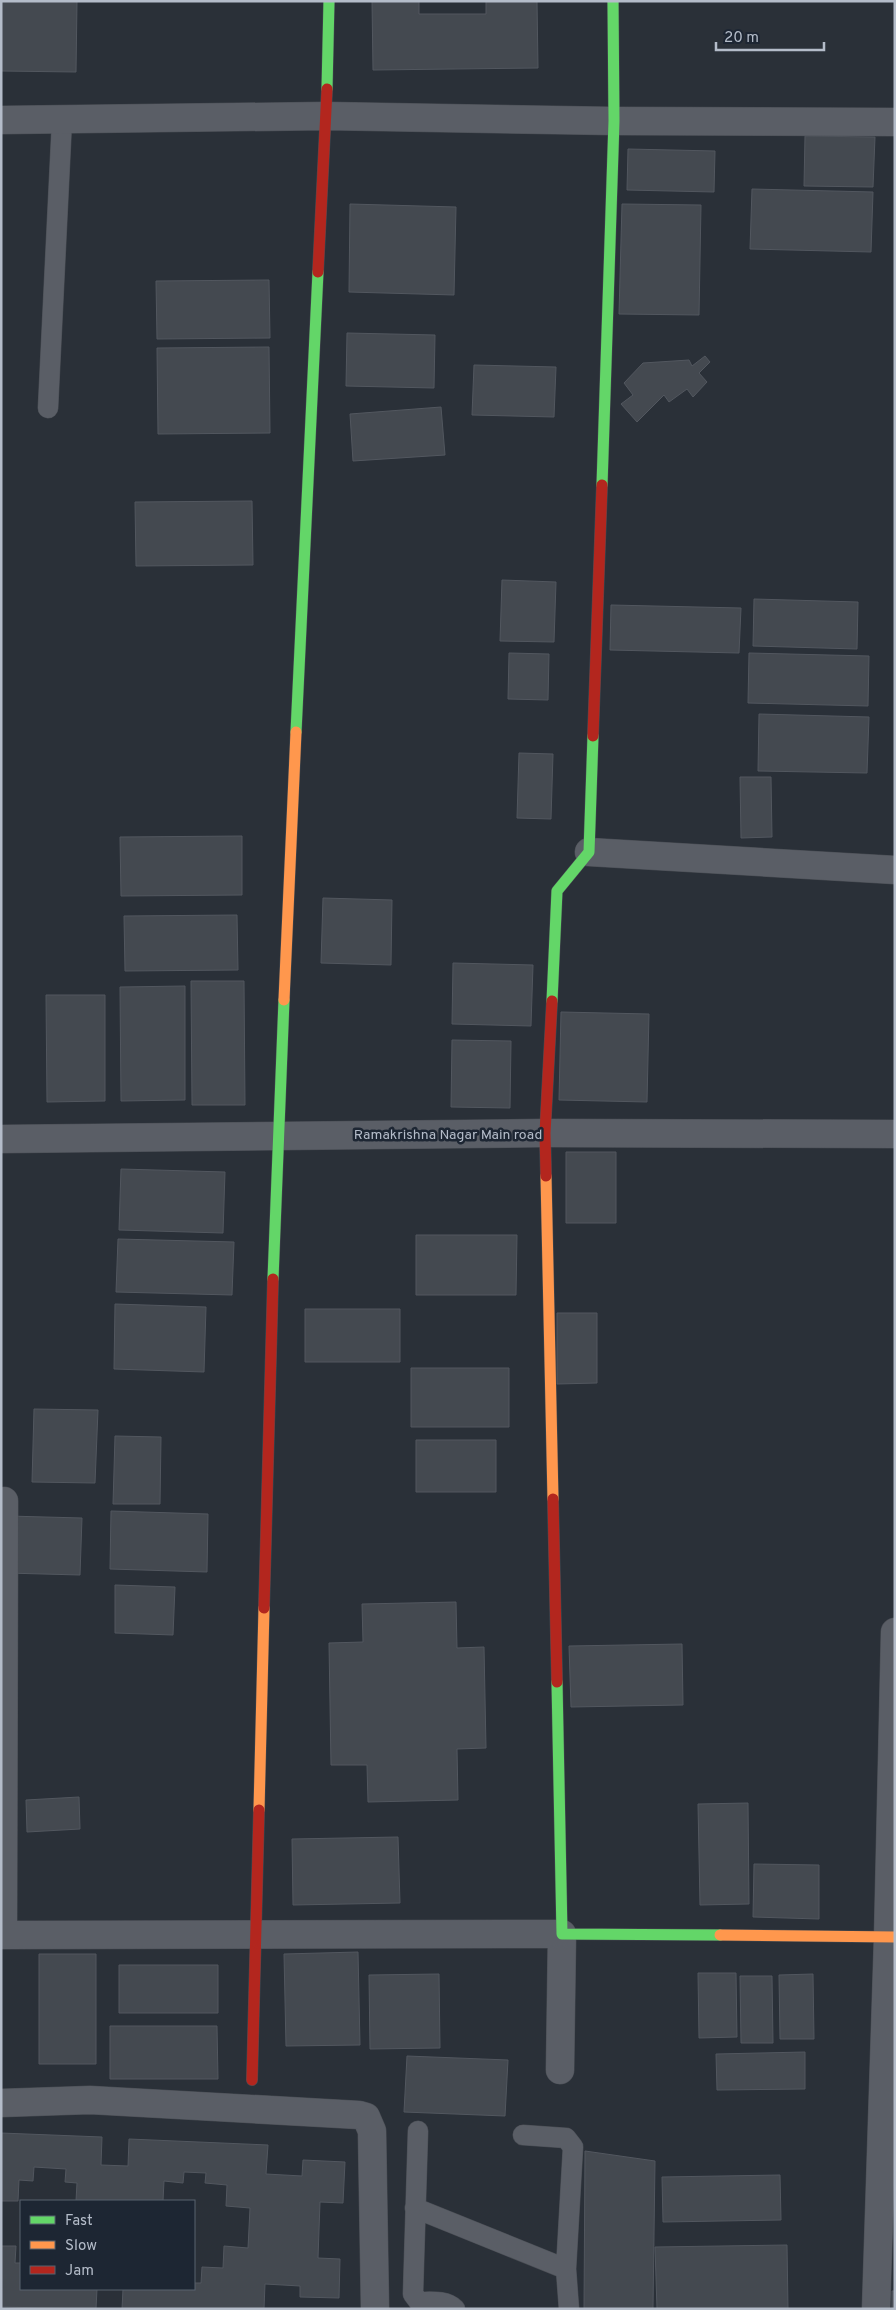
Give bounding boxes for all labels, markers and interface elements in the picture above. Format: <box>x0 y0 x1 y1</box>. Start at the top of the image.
scale bar <box>716 20 824 52</box>
text: 20 m <box>724 29 759 48</box>
street label: Ramakrishna Nagar Main road <box>354 1127 542 1144</box>
legend <box>20 2200 195 2290</box>
text: Fast <box>65 2212 93 2231</box>
text: Slow <box>65 2237 97 2256</box>
text: Jam <box>65 2262 94 2281</box>

